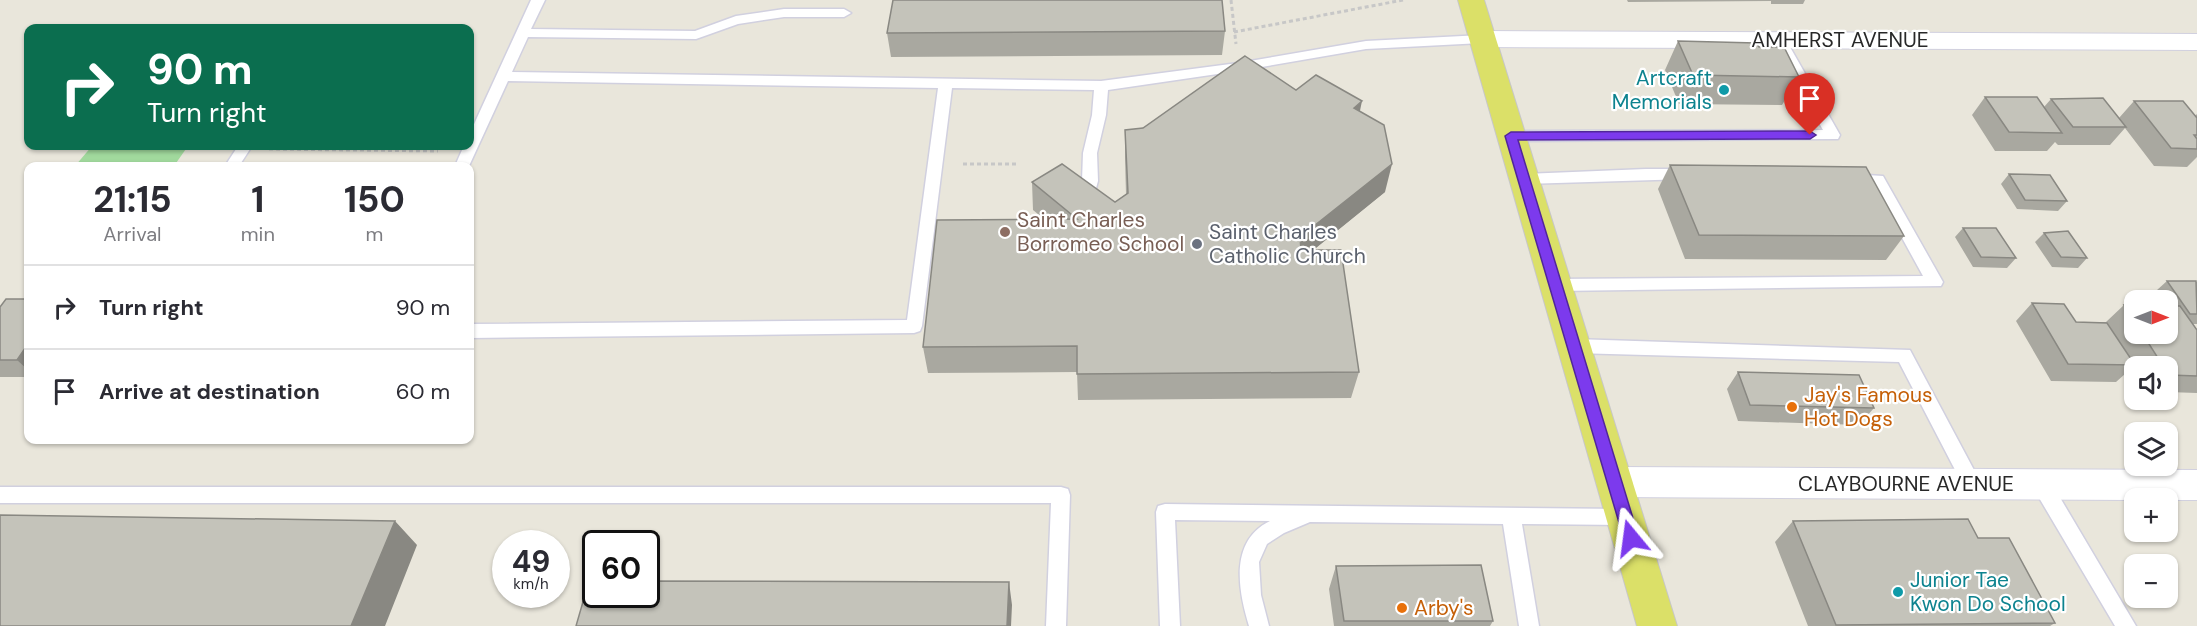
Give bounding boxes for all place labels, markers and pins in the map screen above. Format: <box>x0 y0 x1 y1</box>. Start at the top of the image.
place label: Artcraft Memorials <box>1612 64 1712 116</box>
pin <box>1784 73 1835 135</box>
marker: Artcraft Memorials <box>1717 83 1731 97</box>
place label: Saint Charles Borromeo School <box>1017 206 1184 258</box>
place label: Saint Charles Catholic Church <box>1209 218 1366 270</box>
marker: Saint Charles Borromeo School <box>998 225 1012 239</box>
marker: Saint Charles Catholic Church <box>1190 237 1204 251</box>
place label: Jay's Famous Hot Dogs <box>1804 381 1932 433</box>
marker: Jay's Famous Hot Dogs <box>1785 400 1799 414</box>
place label: Junior Tae Kwon Do School <box>1910 566 2066 618</box>
marker: Junior Tae Kwon Do School <box>1891 585 1905 599</box>
place label: Arby's <box>1414 594 1474 622</box>
marker: Arby's <box>1395 601 1409 615</box>

